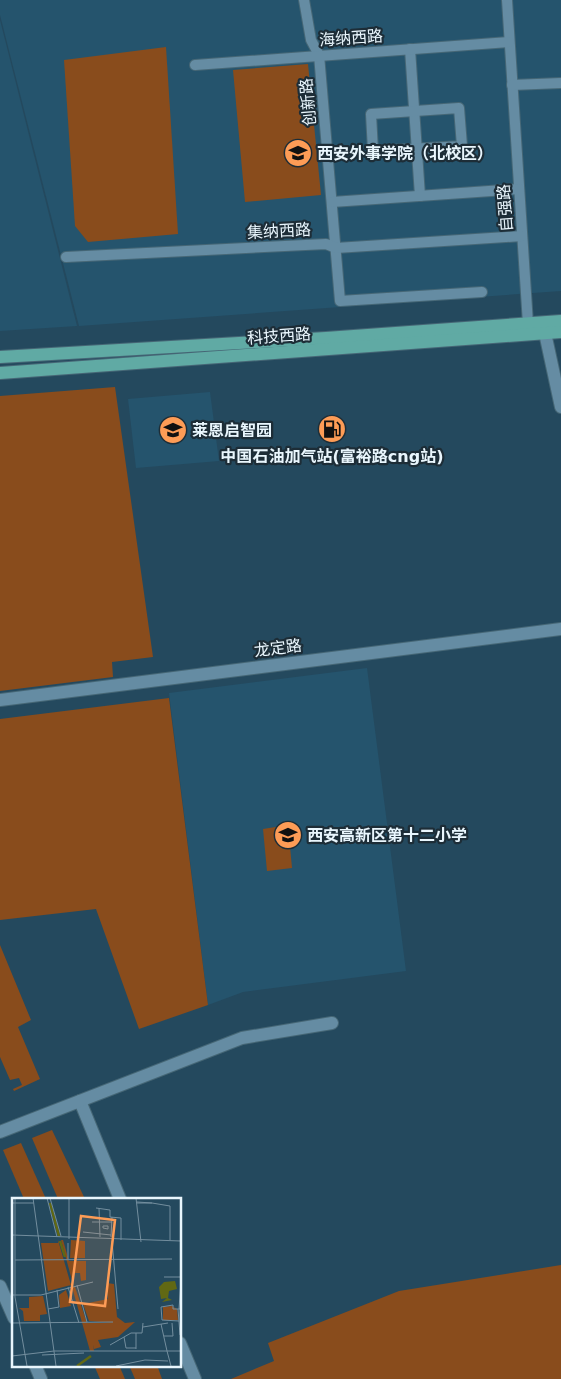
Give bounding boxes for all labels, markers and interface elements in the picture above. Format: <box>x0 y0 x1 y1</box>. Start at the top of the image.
street label: 海纳西路 <box>318 26 384 50</box>
street label: 创新路 <box>296 77 320 127</box>
school or university icon: 西安外事学院（北校区） <box>283 138 313 168</box>
place label: 西安外事学院（北校区） <box>317 144 493 163</box>
street label: 自强路 <box>494 183 516 233</box>
street label: 集纳西路 <box>247 220 311 242</box>
street label: 科技西路 <box>246 324 312 348</box>
fuel station icon: 中国石油加气站(富裕路cng站) <box>317 414 347 444</box>
school or university icon: 莱恩启智园 <box>158 415 188 445</box>
place label: 莱恩启智园 <box>192 421 272 440</box>
place label: 中国石油加气站(富裕路cng站) <box>221 447 443 466</box>
street label: 龙定路 <box>253 636 303 660</box>
school or university icon: 西安高新区第十二小学 <box>273 820 303 850</box>
place label: 西安高新区第十二小学 <box>307 826 467 845</box>
inset map <box>12 1198 181 1366</box>

